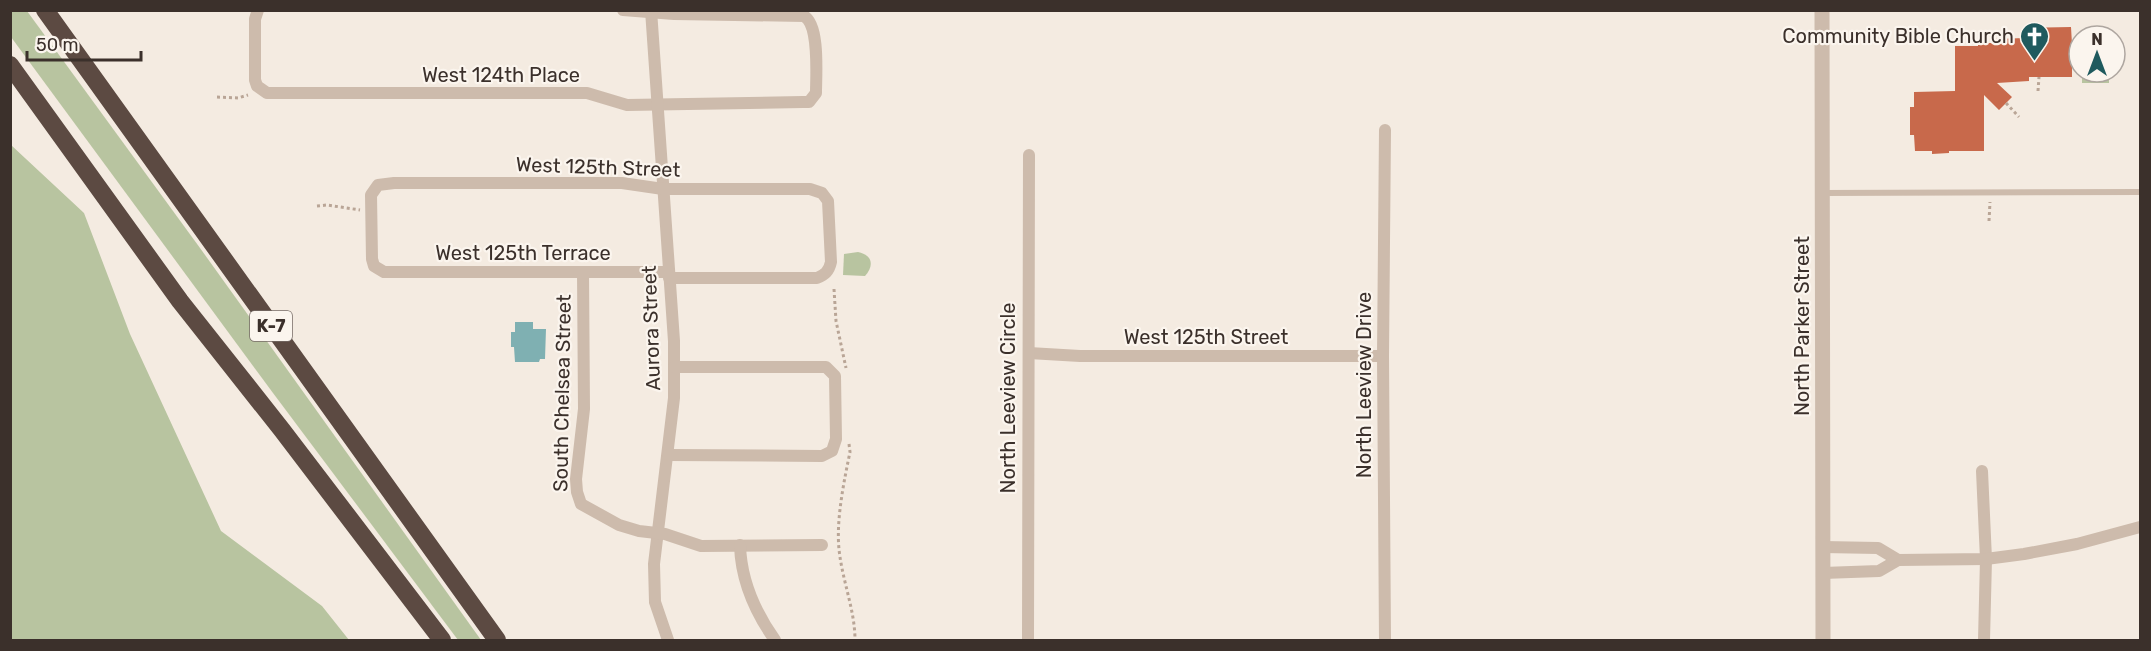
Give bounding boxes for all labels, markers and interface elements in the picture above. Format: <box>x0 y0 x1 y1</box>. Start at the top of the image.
church icon: Community Bible Church <box>2019 20 2051 62</box>
scale bar <box>27 24 141 62</box>
place label: Community Bible Church <box>1782 24 2014 48</box>
north arrow <box>2067 24 2127 84</box>
text: N <box>2091 30 2103 49</box>
text: 50 m <box>36 34 79 56</box>
street label: West 124th Place <box>422 63 580 87</box>
street label: West 125th Street <box>515 152 681 182</box>
street label: North Parker Street <box>1790 236 1814 416</box>
street label: West 125th Terrace <box>435 241 611 265</box>
street label: Aurora Street <box>637 265 665 391</box>
street label: North Leeview Drive <box>1352 292 1376 478</box>
street label: South Chelsea Street <box>548 294 576 492</box>
street label: North Leeview Circle <box>996 303 1020 493</box>
road number: K-7 <box>250 311 292 341</box>
street label: West 125th Street <box>1124 325 1288 349</box>

